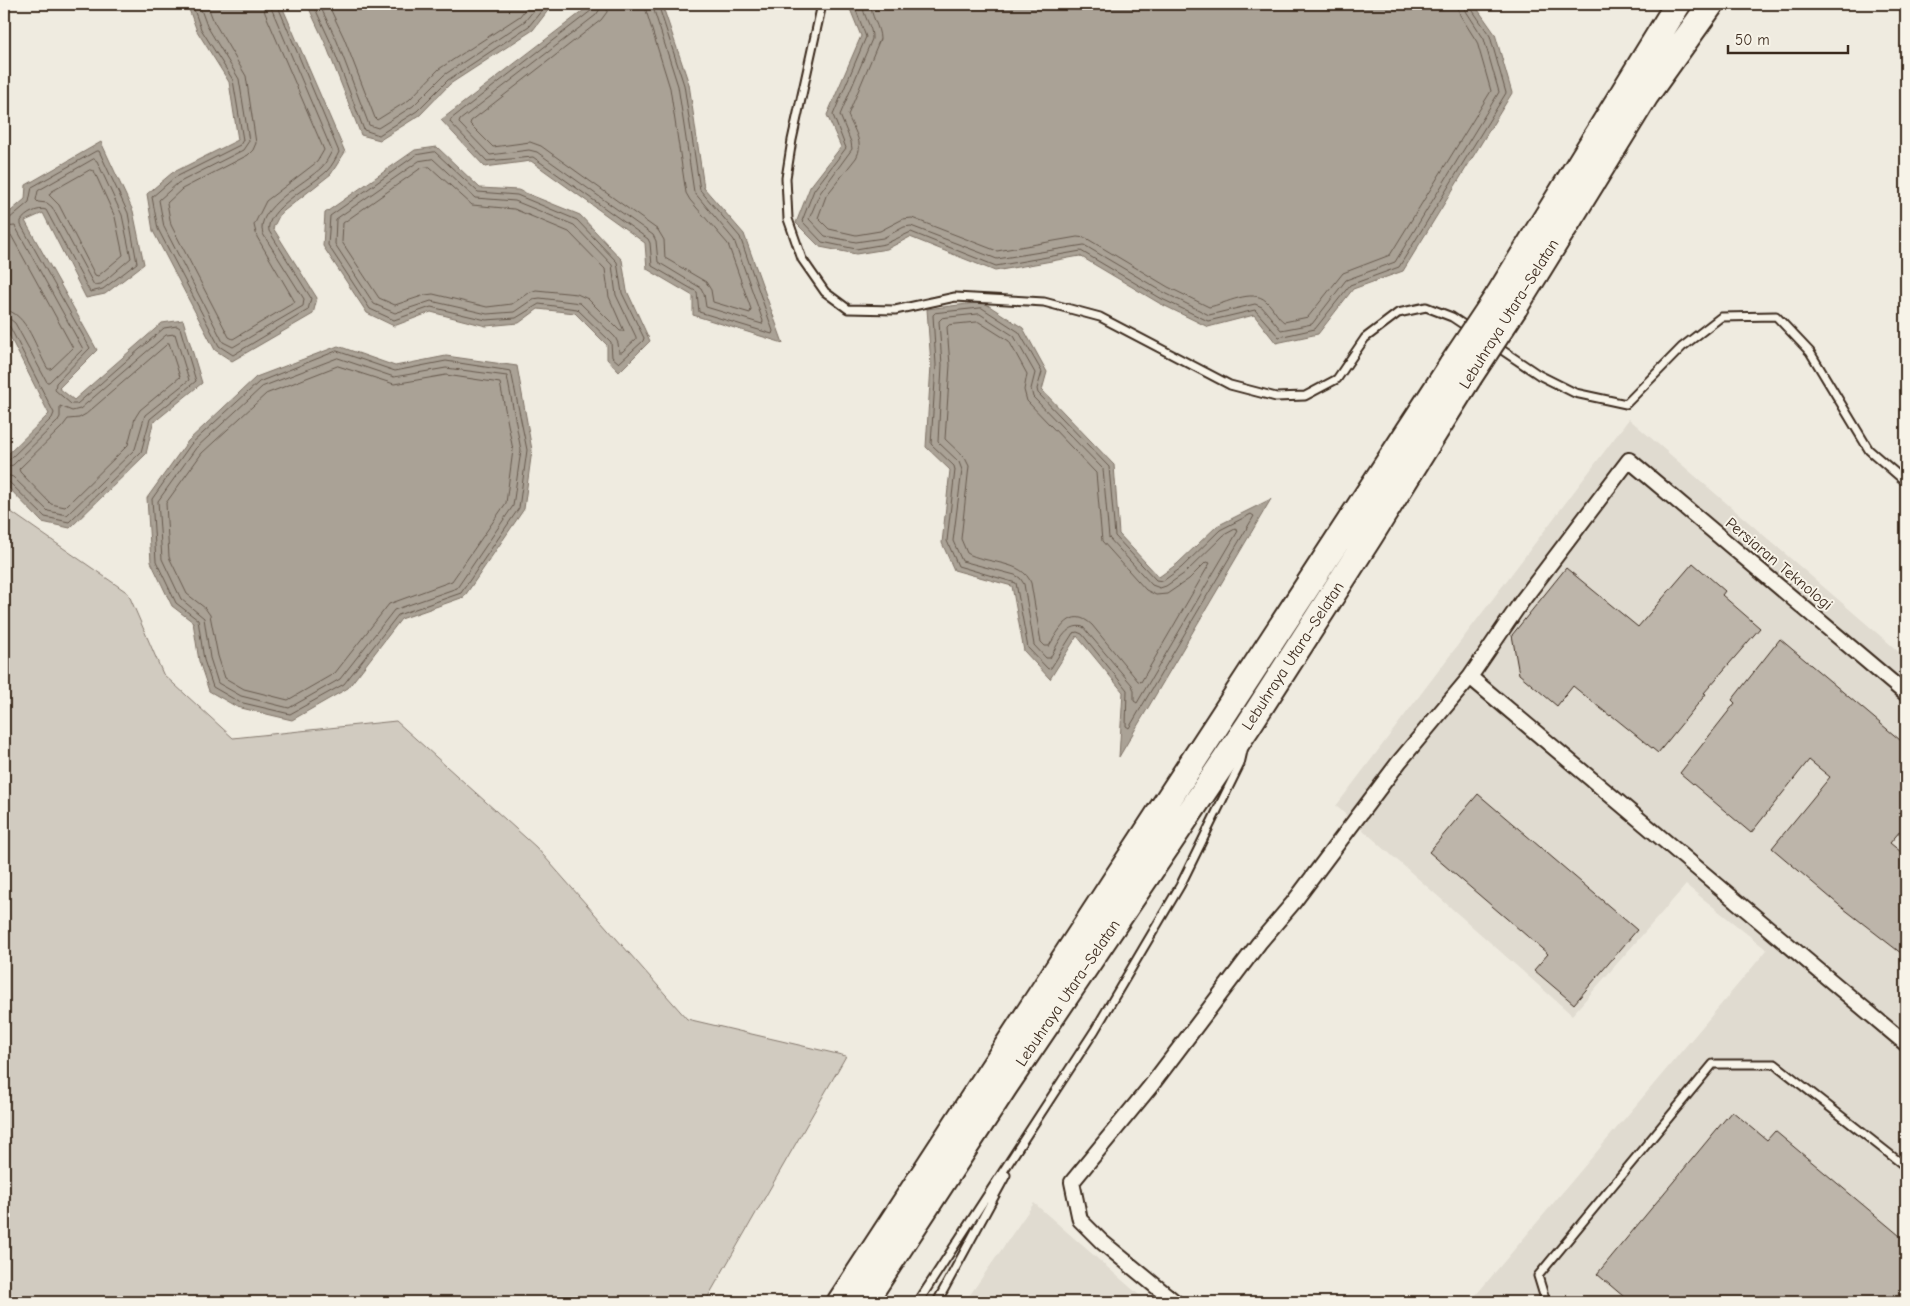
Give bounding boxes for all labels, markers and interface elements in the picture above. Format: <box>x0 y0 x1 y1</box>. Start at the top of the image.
scale bar <box>1728 22 1848 54</box>
text: 50 m <box>1735 31 1770 49</box>
street label: Lebuhraya Utara–Selatan <box>1456 236 1562 392</box>
street label: Persiaran Teknologi <box>1722 514 1836 614</box>
street label: Lebuhraya Utara–Selatan <box>1238 579 1348 733</box>
street label: Lebuhraya Utara–Selatan <box>1012 916 1124 1070</box>

